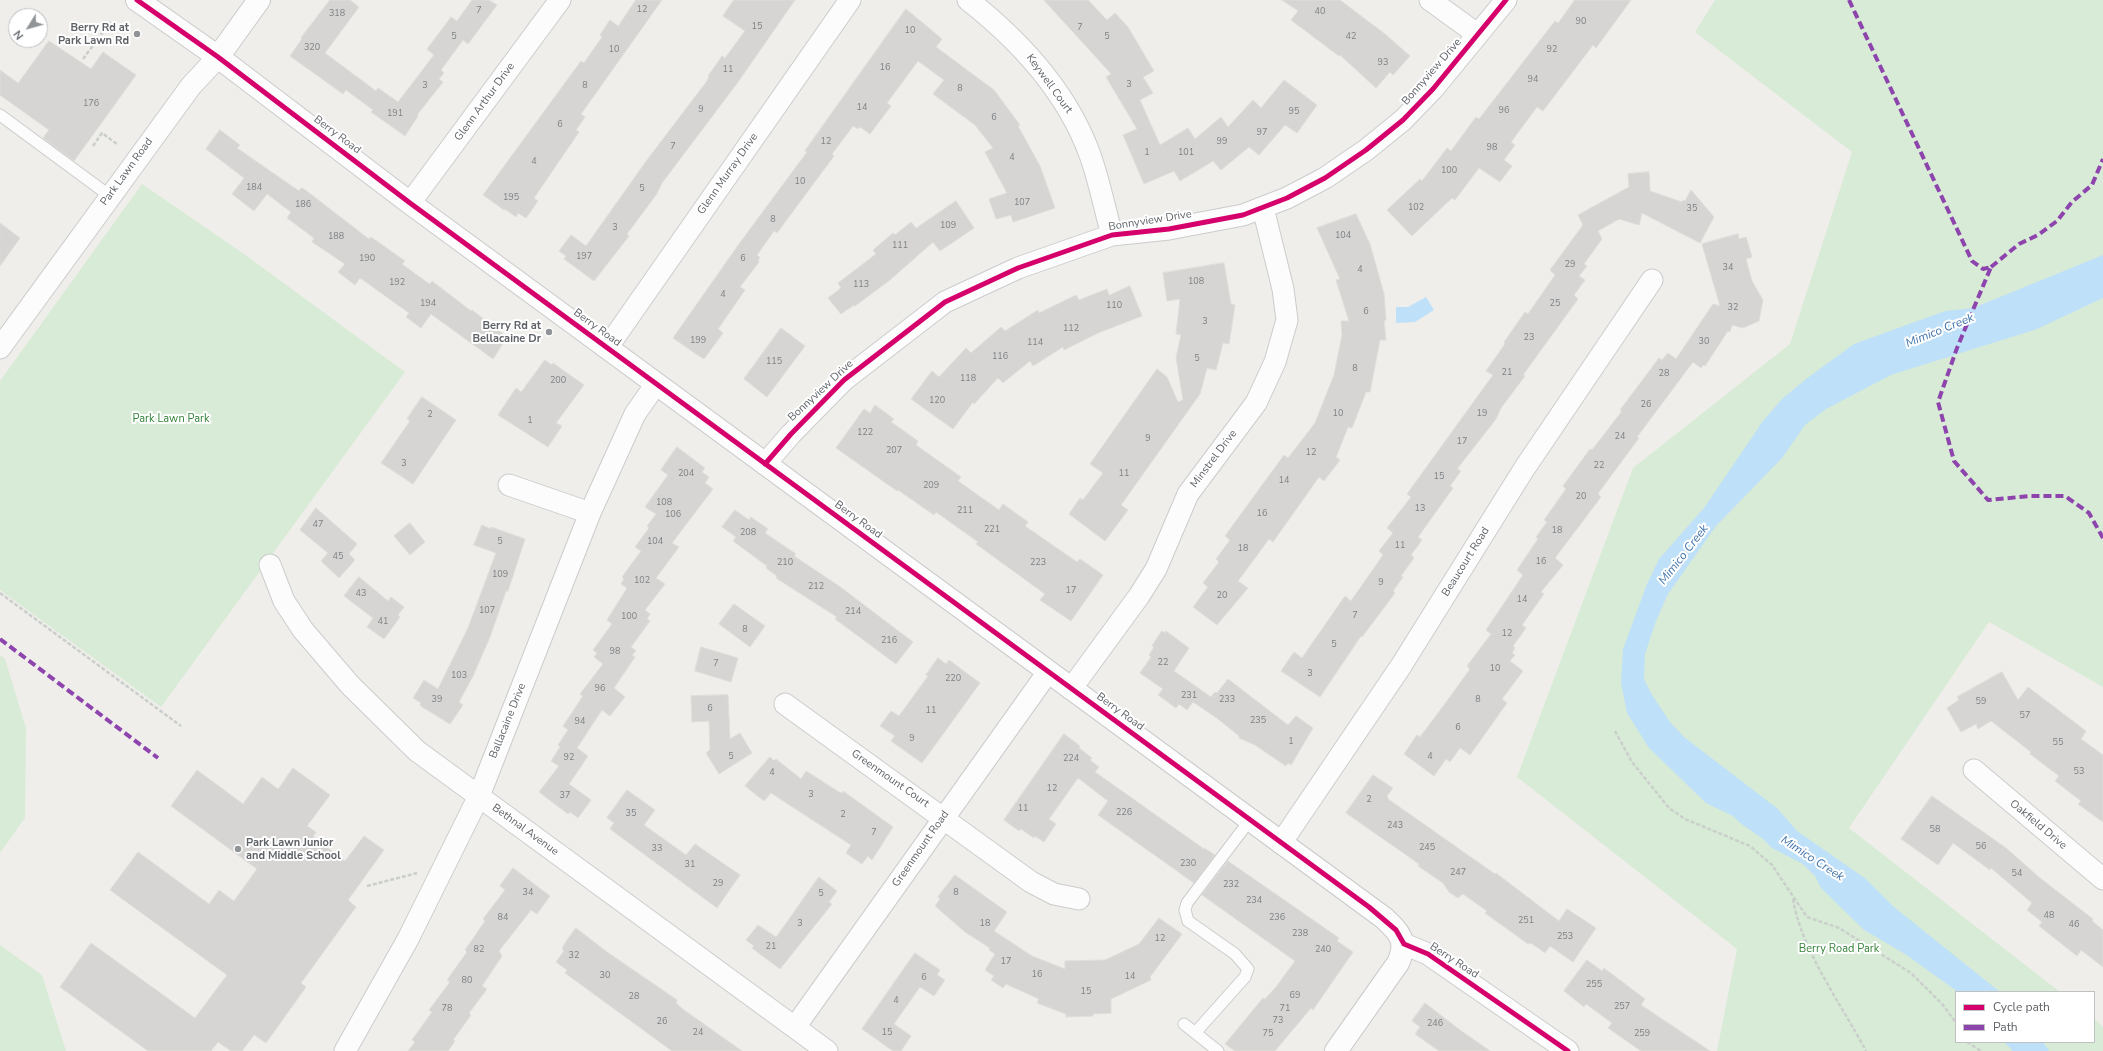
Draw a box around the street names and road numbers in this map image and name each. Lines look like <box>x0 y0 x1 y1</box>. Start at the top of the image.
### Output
street label: Bonnyview Drive <box>1399 36 1465 108</box>
street label: Keywell Court <box>1023 52 1075 116</box>
street label: Glenn Arthur Drive <box>452 60 518 144</box>
street label: Berry Road <box>311 113 363 157</box>
street label: Glenn Murray Drive <box>695 131 761 217</box>
street label: Park Lawn Road <box>98 136 156 208</box>
street label: Bonnyview Drive <box>1107 208 1193 234</box>
street label: Berry Road <box>571 306 623 350</box>
street label: Bonnyview Drive <box>786 358 856 424</box>
street label: Minstrel Drive <box>1188 427 1240 491</box>
street label: Berry Road <box>832 498 884 542</box>
street label: Beaucourt Road <box>1439 525 1493 599</box>
street label: Ballacaine Drive <box>487 681 529 761</box>
street label: Berry Road <box>1094 690 1146 734</box>
street label: Greenmount Court <box>849 747 931 811</box>
street label: Oakfield Drive <box>2007 797 2069 853</box>
street label: Bethnal Avenue <box>489 801 561 859</box>
street label: Greenmount Road <box>890 808 952 890</box>
street label: Berry Road <box>1427 940 1481 982</box>

